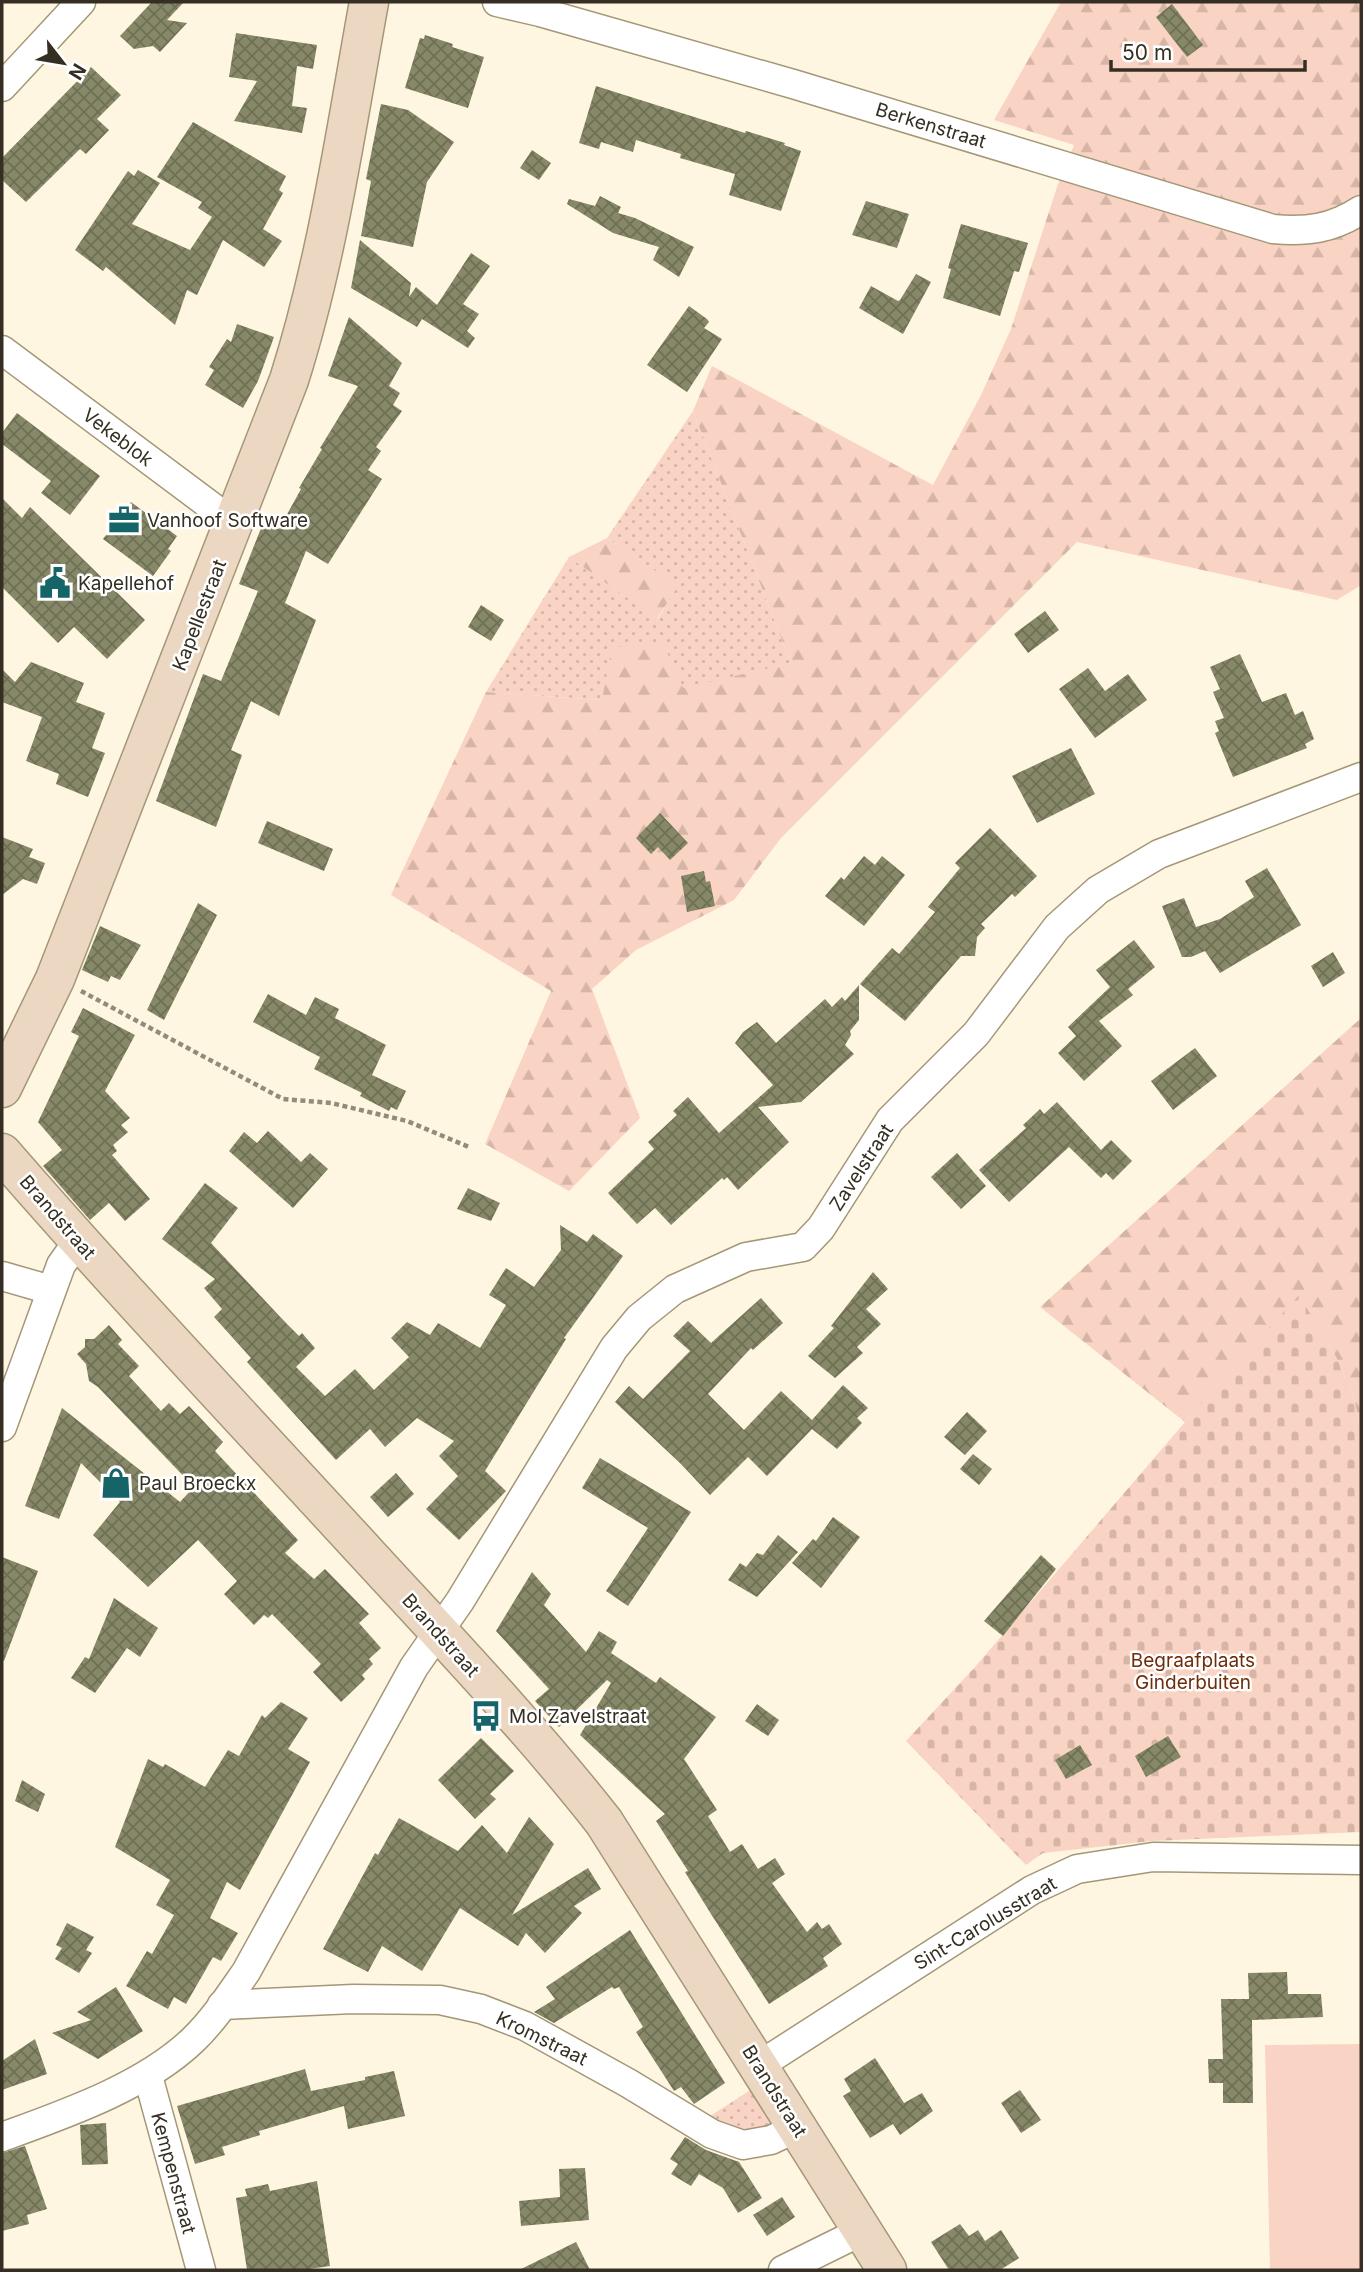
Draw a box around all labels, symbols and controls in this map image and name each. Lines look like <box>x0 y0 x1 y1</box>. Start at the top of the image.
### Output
north arrow <box>28 28 98 98</box>
scale bar <box>1111 28 1305 72</box>
text: 50 m <box>1122 40 1172 65</box>
text: N <box>64 59 91 84</box>
street label: Berkenstraat <box>873 98 989 153</box>
street label: Vekeblok <box>78 403 158 472</box>
office icon: Vanhoof Software <box>107 503 141 537</box>
place label: Vanhoof Software <box>147 509 308 532</box>
street label: Kapellestraat <box>168 556 231 674</box>
public building icon: Kapellehof <box>38 566 72 600</box>
place label: Kapellehof <box>78 572 174 595</box>
street label: Zavelstraat <box>825 1119 898 1215</box>
street label: Brandstraat <box>15 1171 100 1264</box>
shop icon: Paul Broeckx <box>99 1466 133 1500</box>
place label: Paul Broeckx <box>139 1472 256 1495</box>
street label: Brandstraat <box>397 1589 484 1682</box>
park label: Begraafplaats Ginderbuiten <box>1131 1649 1255 1694</box>
bus stop icon: Mol Zavelstraat <box>469 1699 503 1733</box>
place label: Mol Zavelstraat <box>509 1705 647 1728</box>
street label: Sint-Carolusstraat <box>910 1872 1061 1975</box>
street label: Kromstraat <box>492 2007 591 2070</box>
street label: Brandstraat <box>737 2041 812 2141</box>
street label: Kempenstraat <box>146 2110 201 2236</box>

